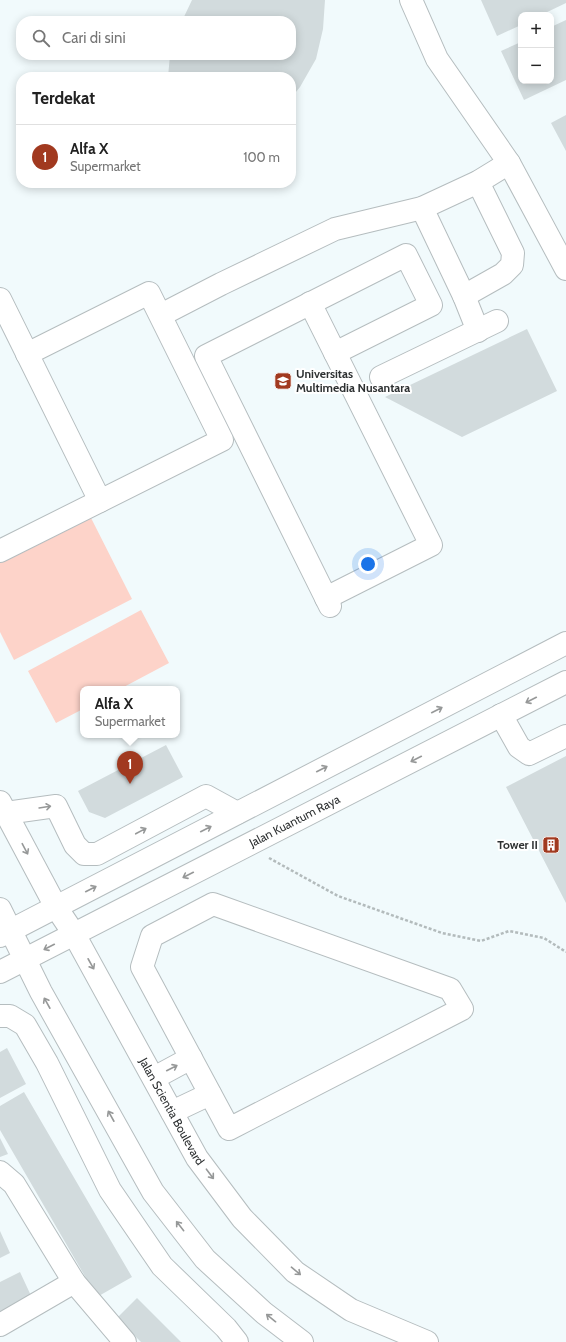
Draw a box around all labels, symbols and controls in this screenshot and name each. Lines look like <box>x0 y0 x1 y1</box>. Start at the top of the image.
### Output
map controls <box>518 12 554 84</box>
button: + <box>518 12 554 48</box>
search box <box>16 16 296 60</box>
icon: search <box>30 27 52 49</box>
text: Cari di sini <box>62 29 126 47</box>
button: − <box>518 48 554 84</box>
text: Terdekat <box>32 88 95 108</box>
text: Alfa X <box>70 140 108 158</box>
text: 1 <box>43 149 47 165</box>
text: 100 m <box>243 149 280 165</box>
text: Supermarket <box>70 158 141 174</box>
place label: Universitas Multimedia Nusantara <box>296 366 410 395</box>
school or university icon: Universitas Multimedia Nusantara <box>273 371 293 391</box>
your location <box>358 554 378 574</box>
popup <box>80 686 180 738</box>
text: Alfa X <box>95 695 133 713</box>
one-way arrow <box>526 696 538 704</box>
one-way arrow <box>431 705 443 713</box>
text: Supermarket <box>95 713 165 729</box>
pin: 1 <box>117 751 143 784</box>
one-way arrow <box>410 756 422 763</box>
one-way arrow <box>315 765 327 772</box>
street label: Jalan Kuantum Raya <box>246 791 342 851</box>
one-way arrow <box>38 803 51 811</box>
one-way arrow <box>200 825 212 832</box>
one-way arrow <box>134 827 146 834</box>
building icon: Tower II <box>541 835 561 855</box>
place label: Tower II <box>497 837 538 852</box>
one-way arrow <box>22 843 29 855</box>
one-way arrow <box>182 872 194 880</box>
one-way arrow <box>84 884 96 892</box>
one-way arrow <box>43 943 55 951</box>
one-way arrow <box>87 958 95 970</box>
one-way arrow <box>43 997 50 1009</box>
street label: Jalan Scientia Boulevard <box>136 1054 208 1168</box>
one-way arrow <box>166 1064 178 1071</box>
one-way arrow <box>106 1110 114 1122</box>
one-way arrow <box>205 1169 214 1180</box>
one-way arrow <box>175 1221 184 1232</box>
one-way arrow <box>290 1267 301 1276</box>
one-way arrow <box>265 1314 276 1323</box>

